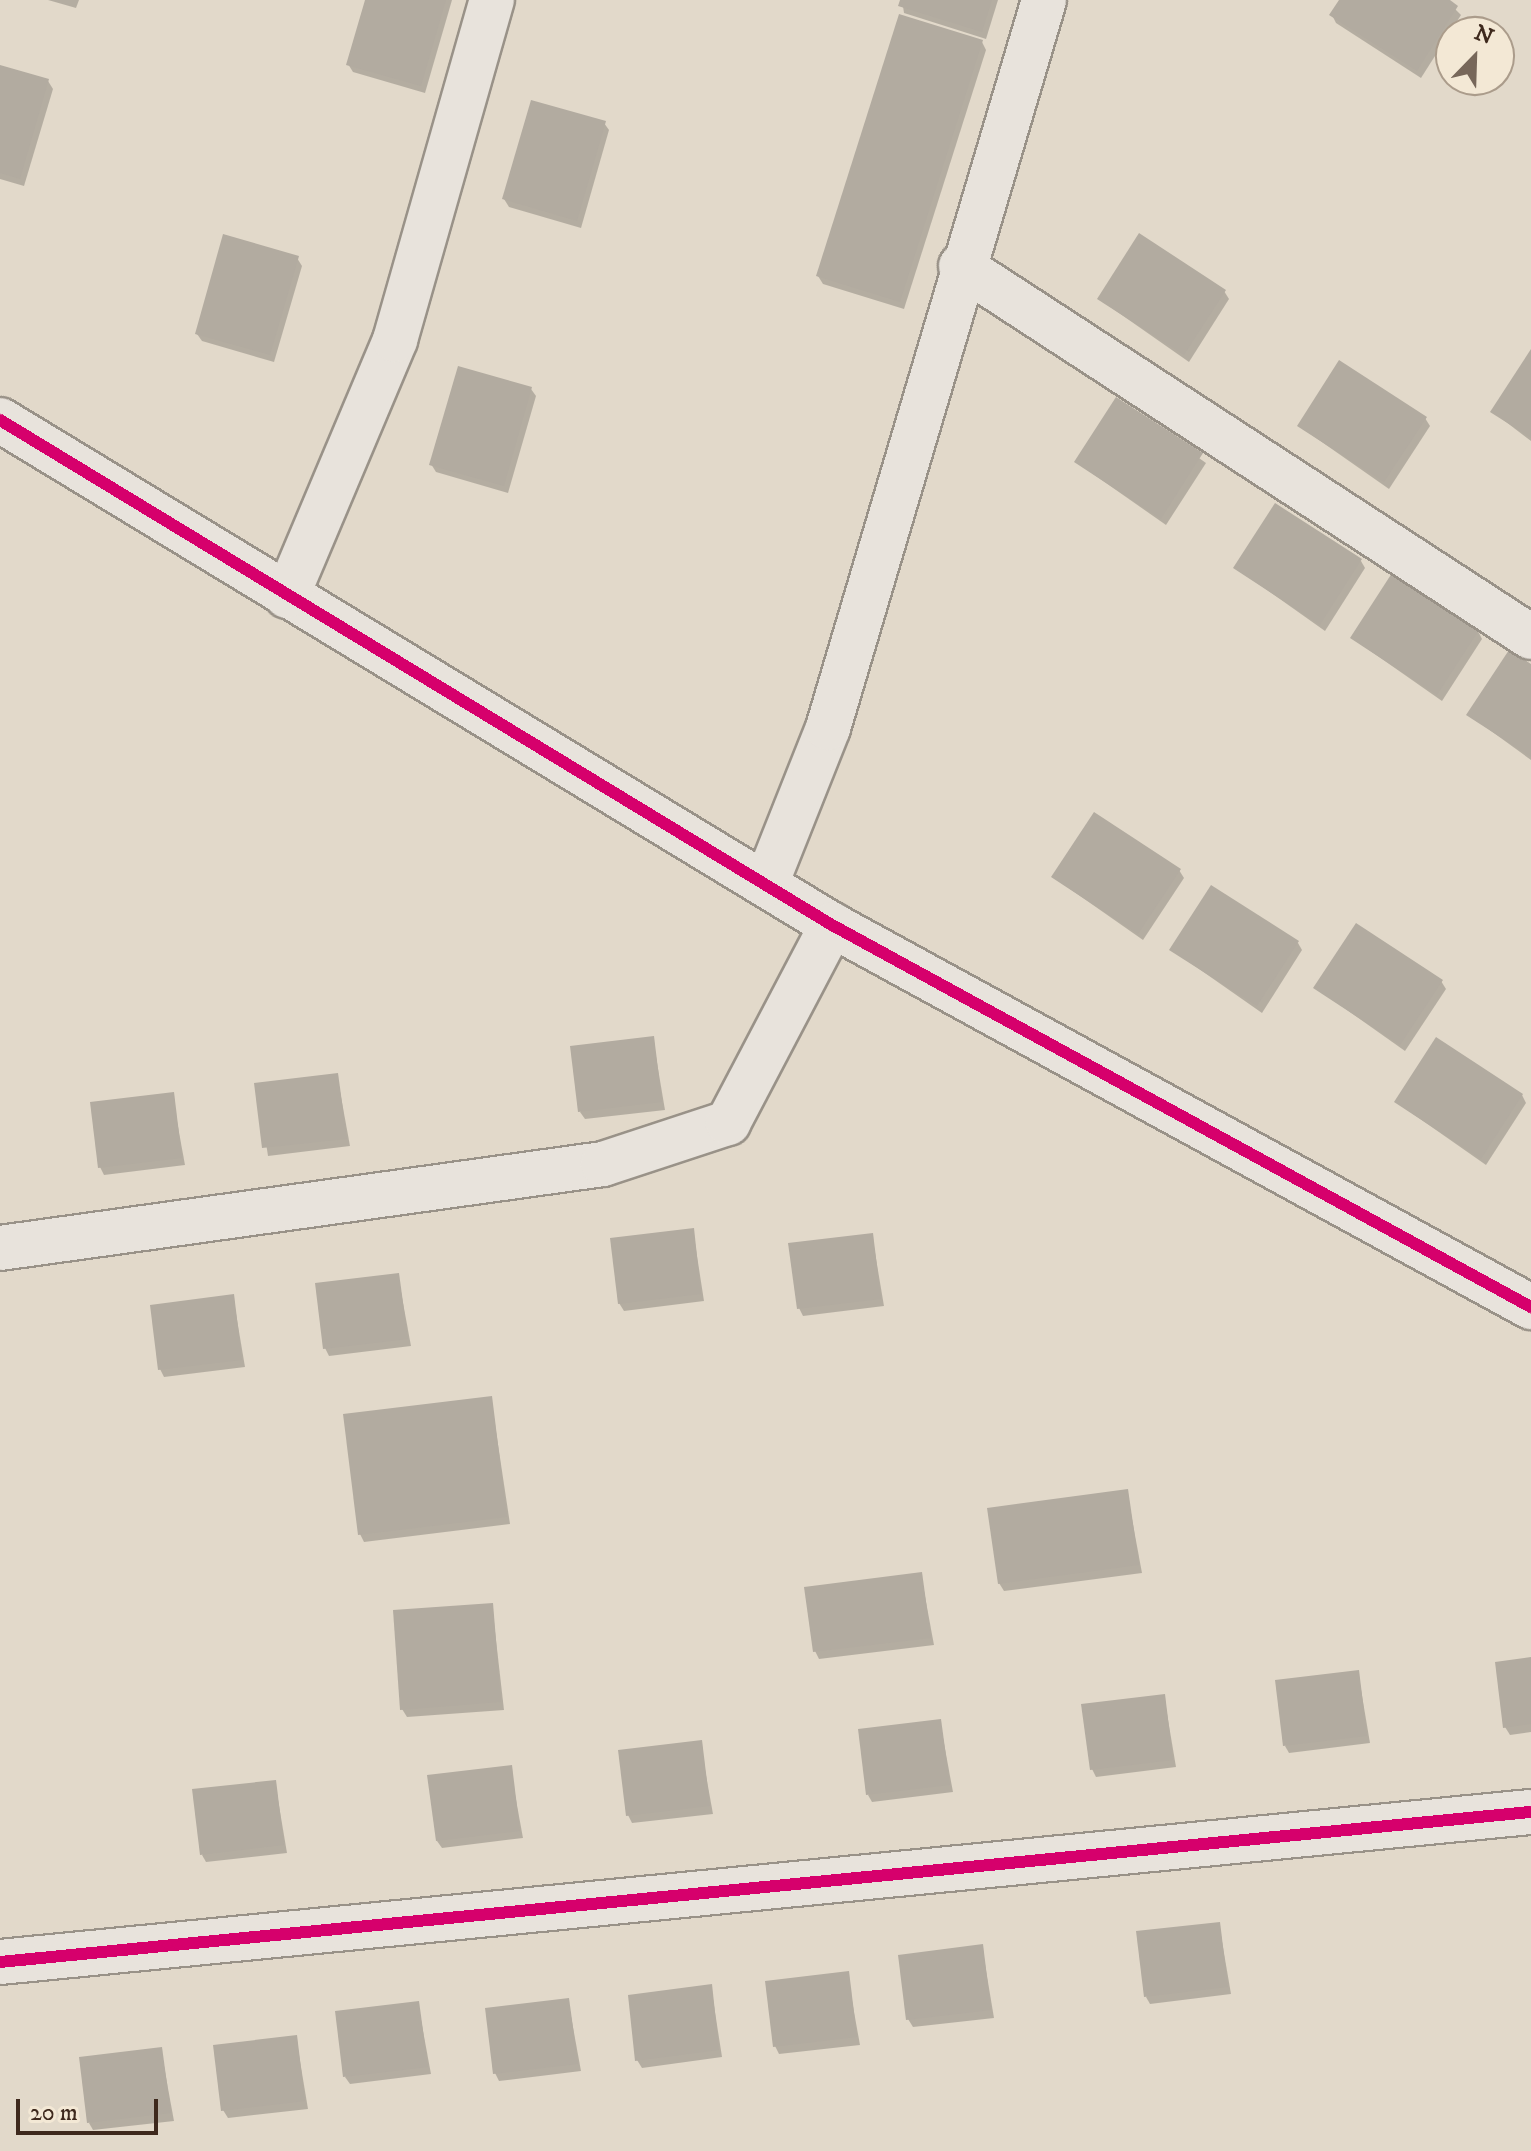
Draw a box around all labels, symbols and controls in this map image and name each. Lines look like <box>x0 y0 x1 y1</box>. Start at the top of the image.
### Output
north arrow <box>1435 16 1515 96</box>
text: N <box>1470 19 1497 51</box>
scale bar <box>20 2083 162 2133</box>
text: 20 m <box>30 2098 78 2128</box>

